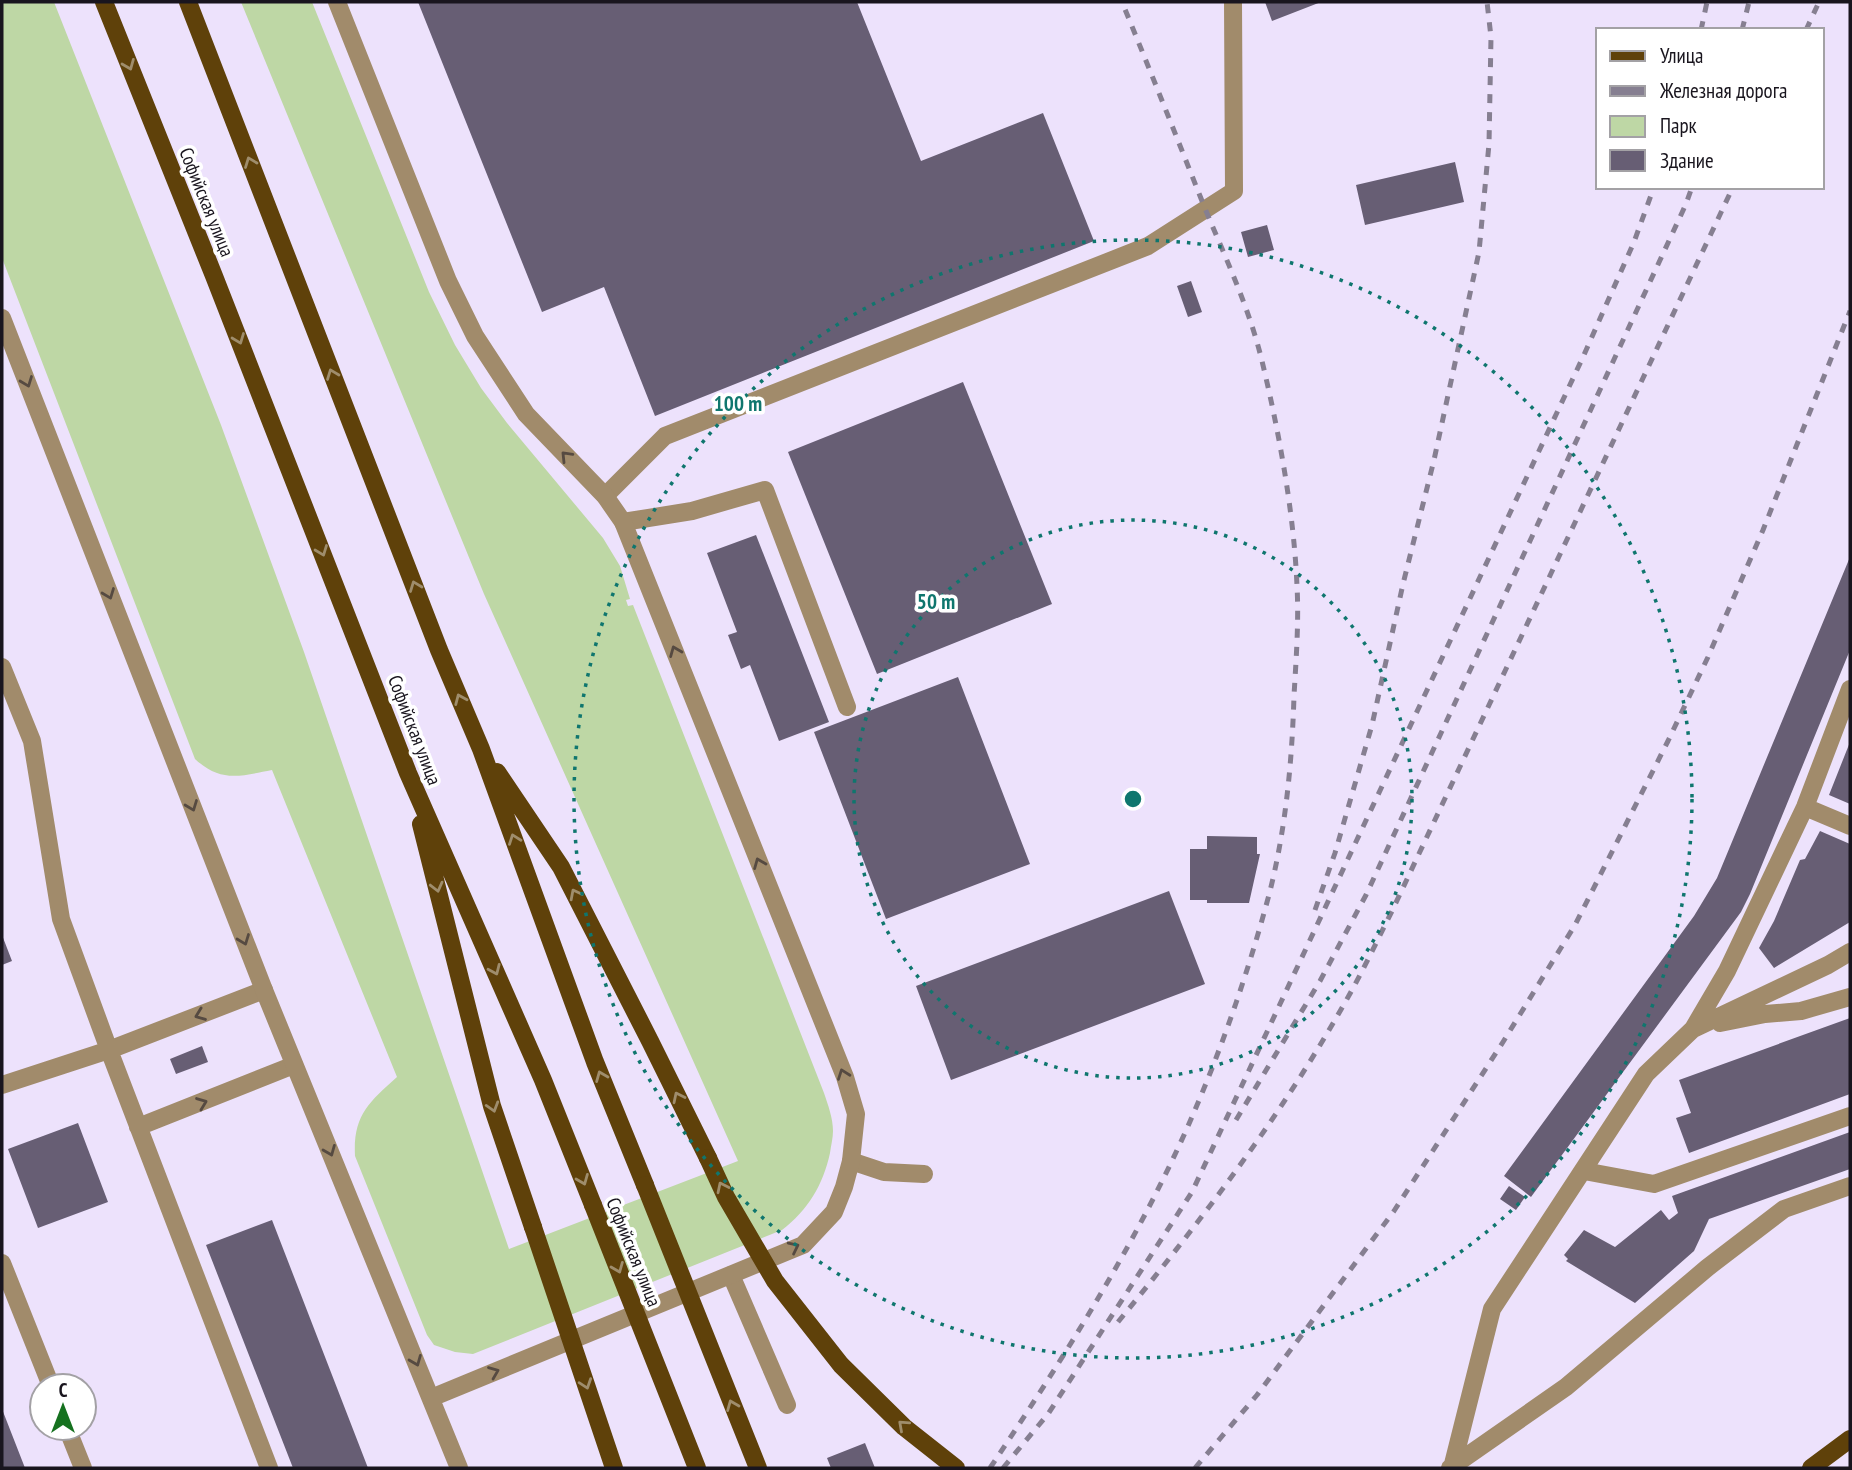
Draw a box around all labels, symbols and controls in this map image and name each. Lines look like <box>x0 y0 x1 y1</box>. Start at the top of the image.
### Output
legend <box>1596 28 1824 189</box>
text: Улица <box>1660 42 1703 69</box>
one-way arrow <box>121 58 135 70</box>
text: Железная дорога <box>1659 77 1787 104</box>
text: Парк <box>1660 112 1697 139</box>
street label: Софийская улица <box>174 144 240 260</box>
text: Здание <box>1660 147 1714 174</box>
one-way arrow <box>244 156 258 169</box>
one-way arrow <box>230 333 244 345</box>
one-way arrow <box>327 369 341 381</box>
one-way arrow <box>18 375 32 387</box>
text: 100 m <box>714 390 762 417</box>
one-way arrow <box>561 451 574 464</box>
one-way arrow <box>314 544 328 556</box>
one-way arrow <box>409 581 423 593</box>
one-way arrow <box>101 587 115 599</box>
text: 50 m <box>917 588 955 615</box>
one-way arrow <box>669 646 683 658</box>
street label: Софийская улица <box>383 672 447 788</box>
one-way arrow <box>455 694 469 706</box>
centre of rings <box>1121 787 1145 811</box>
one-way arrow <box>183 799 197 811</box>
one-way arrow <box>509 834 523 846</box>
one-way arrow <box>754 857 768 869</box>
one-way arrow <box>429 880 443 892</box>
one-way arrow <box>569 889 583 901</box>
one-way arrow <box>236 933 250 945</box>
one-way arrow <box>486 963 500 975</box>
one-way arrow <box>195 1007 207 1021</box>
one-way arrow <box>837 1069 851 1081</box>
one-way arrow <box>595 1071 609 1083</box>
one-way arrow <box>672 1092 686 1104</box>
one-way arrow <box>195 1097 207 1111</box>
one-way arrow <box>484 1101 499 1113</box>
one-way arrow <box>321 1144 335 1156</box>
one-way arrow <box>574 1173 588 1185</box>
one-way arrow <box>716 1182 730 1194</box>
street label: Софийская улица <box>601 1194 667 1310</box>
one-way arrow <box>787 1242 800 1256</box>
one-way arrow <box>609 1262 623 1274</box>
one-way arrow <box>407 1354 421 1366</box>
one-way arrow <box>487 1367 499 1381</box>
north arrow <box>28 1372 98 1442</box>
text: С <box>59 1378 68 1402</box>
one-way arrow <box>577 1378 592 1390</box>
one-way arrow <box>727 1399 741 1411</box>
one-way arrow <box>898 1421 911 1433</box>

